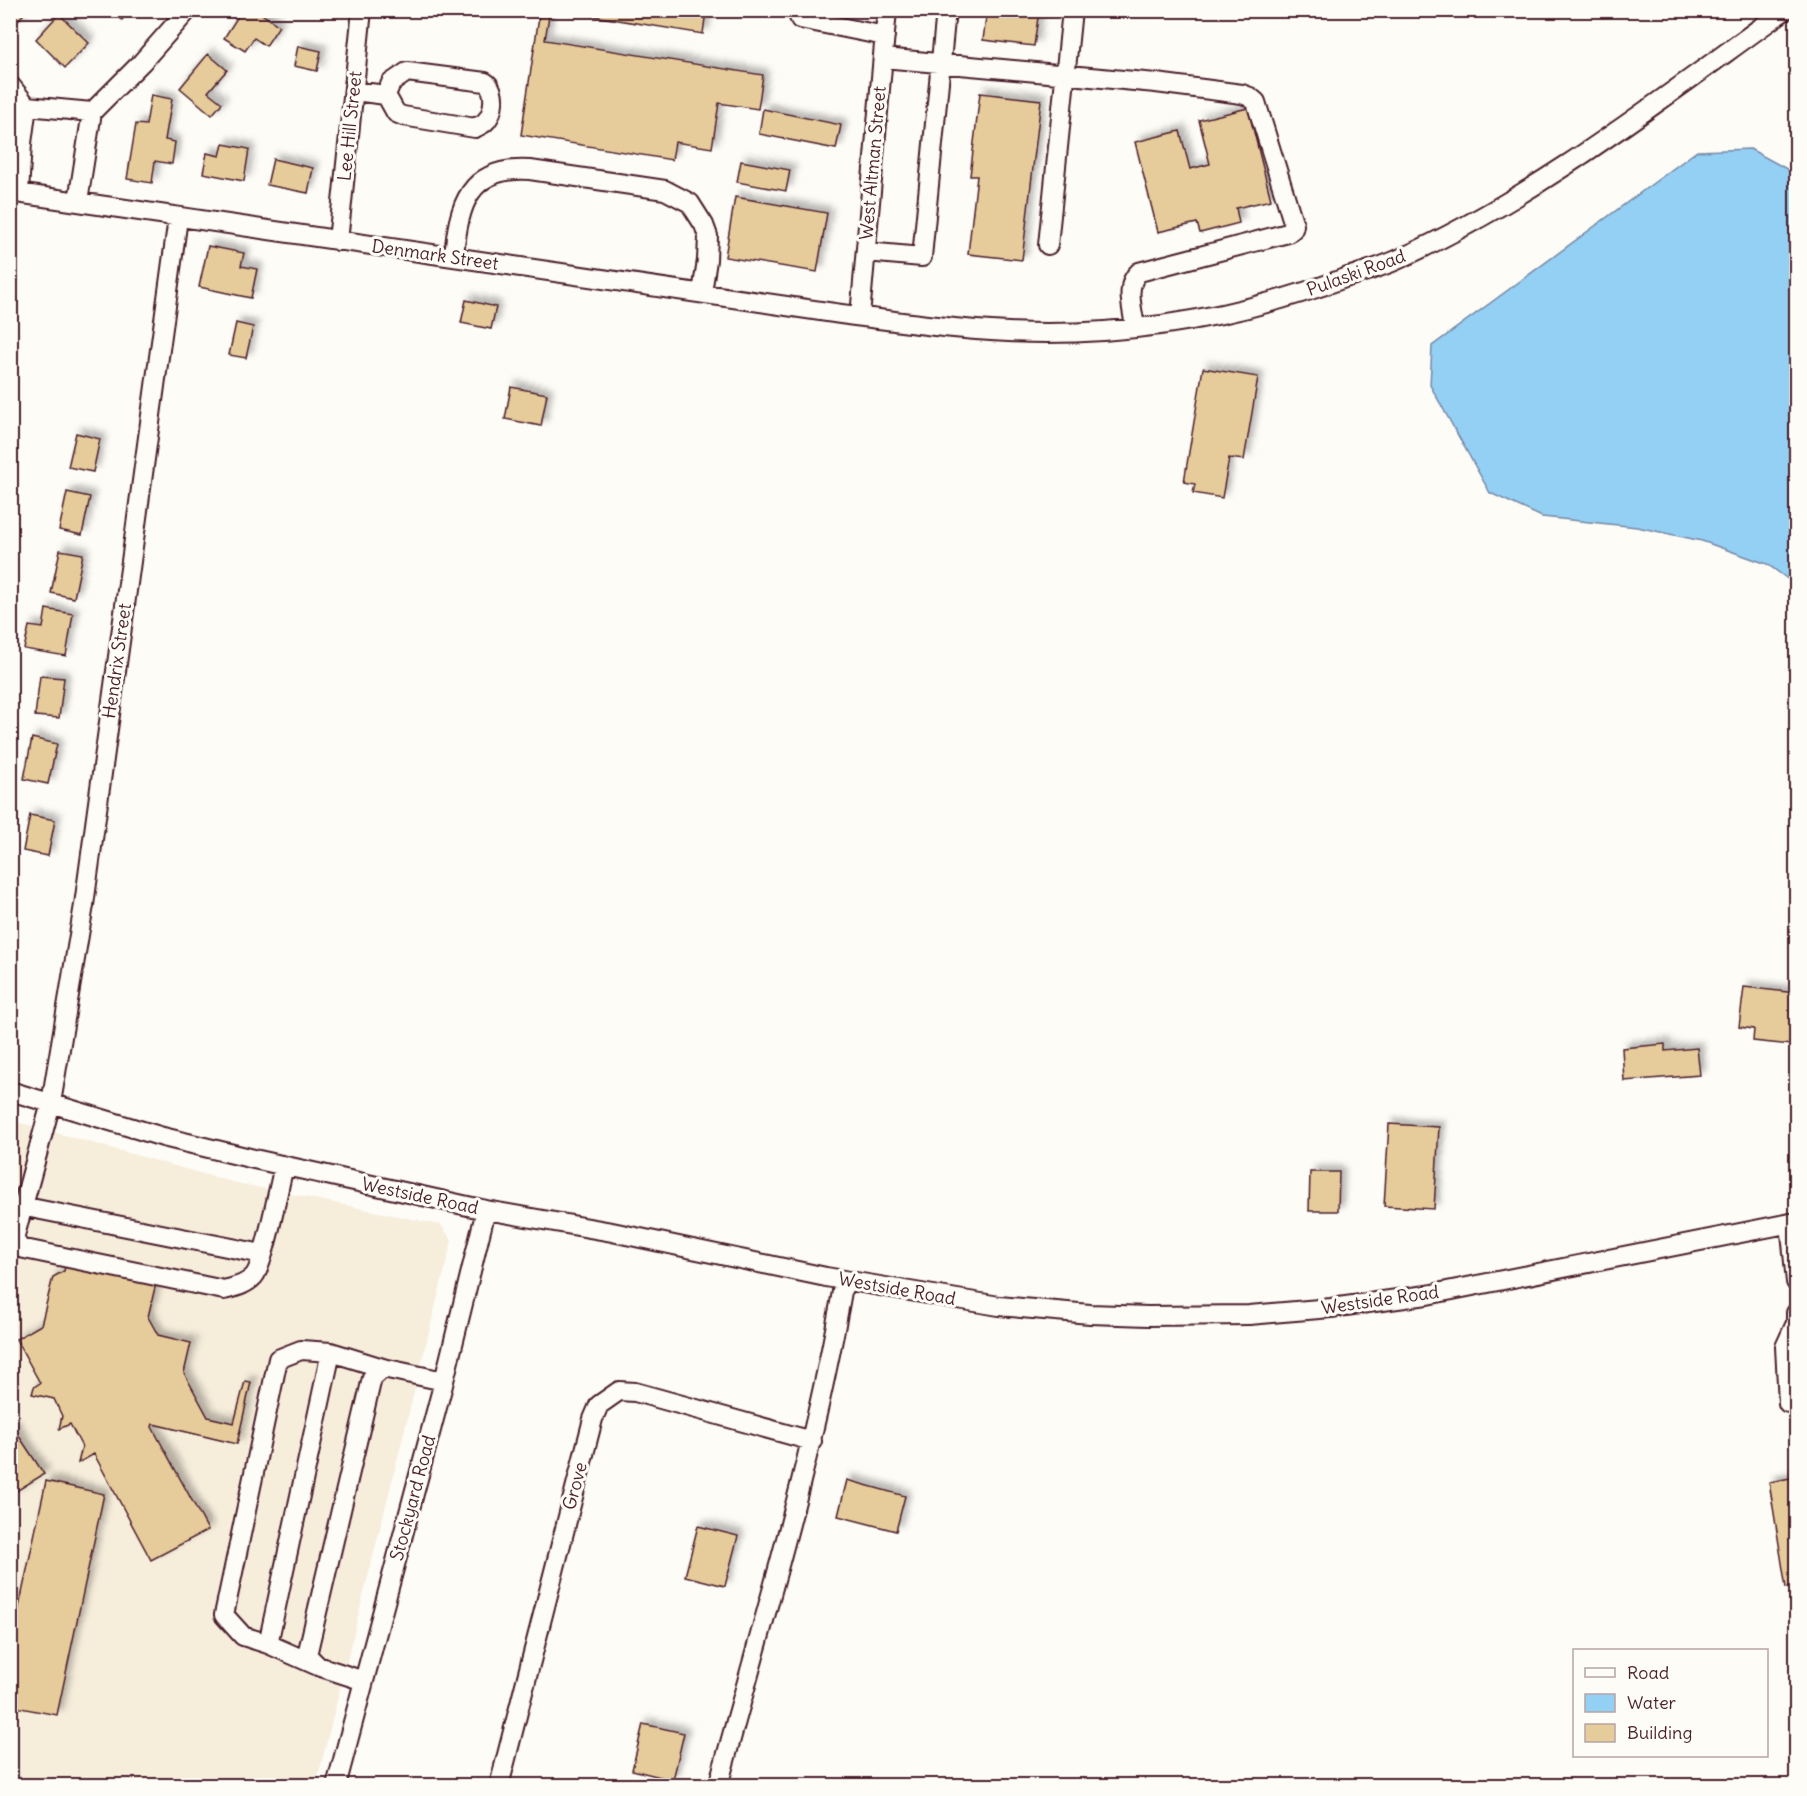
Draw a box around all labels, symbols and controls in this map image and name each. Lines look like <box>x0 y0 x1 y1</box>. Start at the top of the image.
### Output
street label: Lee Hill Street <box>332 70 367 182</box>
street label: West Altman Street <box>854 85 891 241</box>
street label: Denmark Street <box>370 234 500 275</box>
street label: Pulaski Road <box>1303 244 1409 301</box>
street label: Hendrix Street <box>97 602 136 720</box>
street label: Westside Road <box>360 1172 481 1219</box>
street label: Westside Road <box>837 1267 958 1310</box>
street label: Westside Road <box>1320 1280 1441 1319</box>
street label: Stockyard Road <box>385 1432 440 1563</box>
street label: Grove <box>557 1459 592 1512</box>
legend <box>1573 1649 1768 1757</box>
text: Road <box>1627 1661 1670 1684</box>
text: Water <box>1627 1691 1677 1714</box>
text: Building <box>1627 1721 1692 1744</box>

